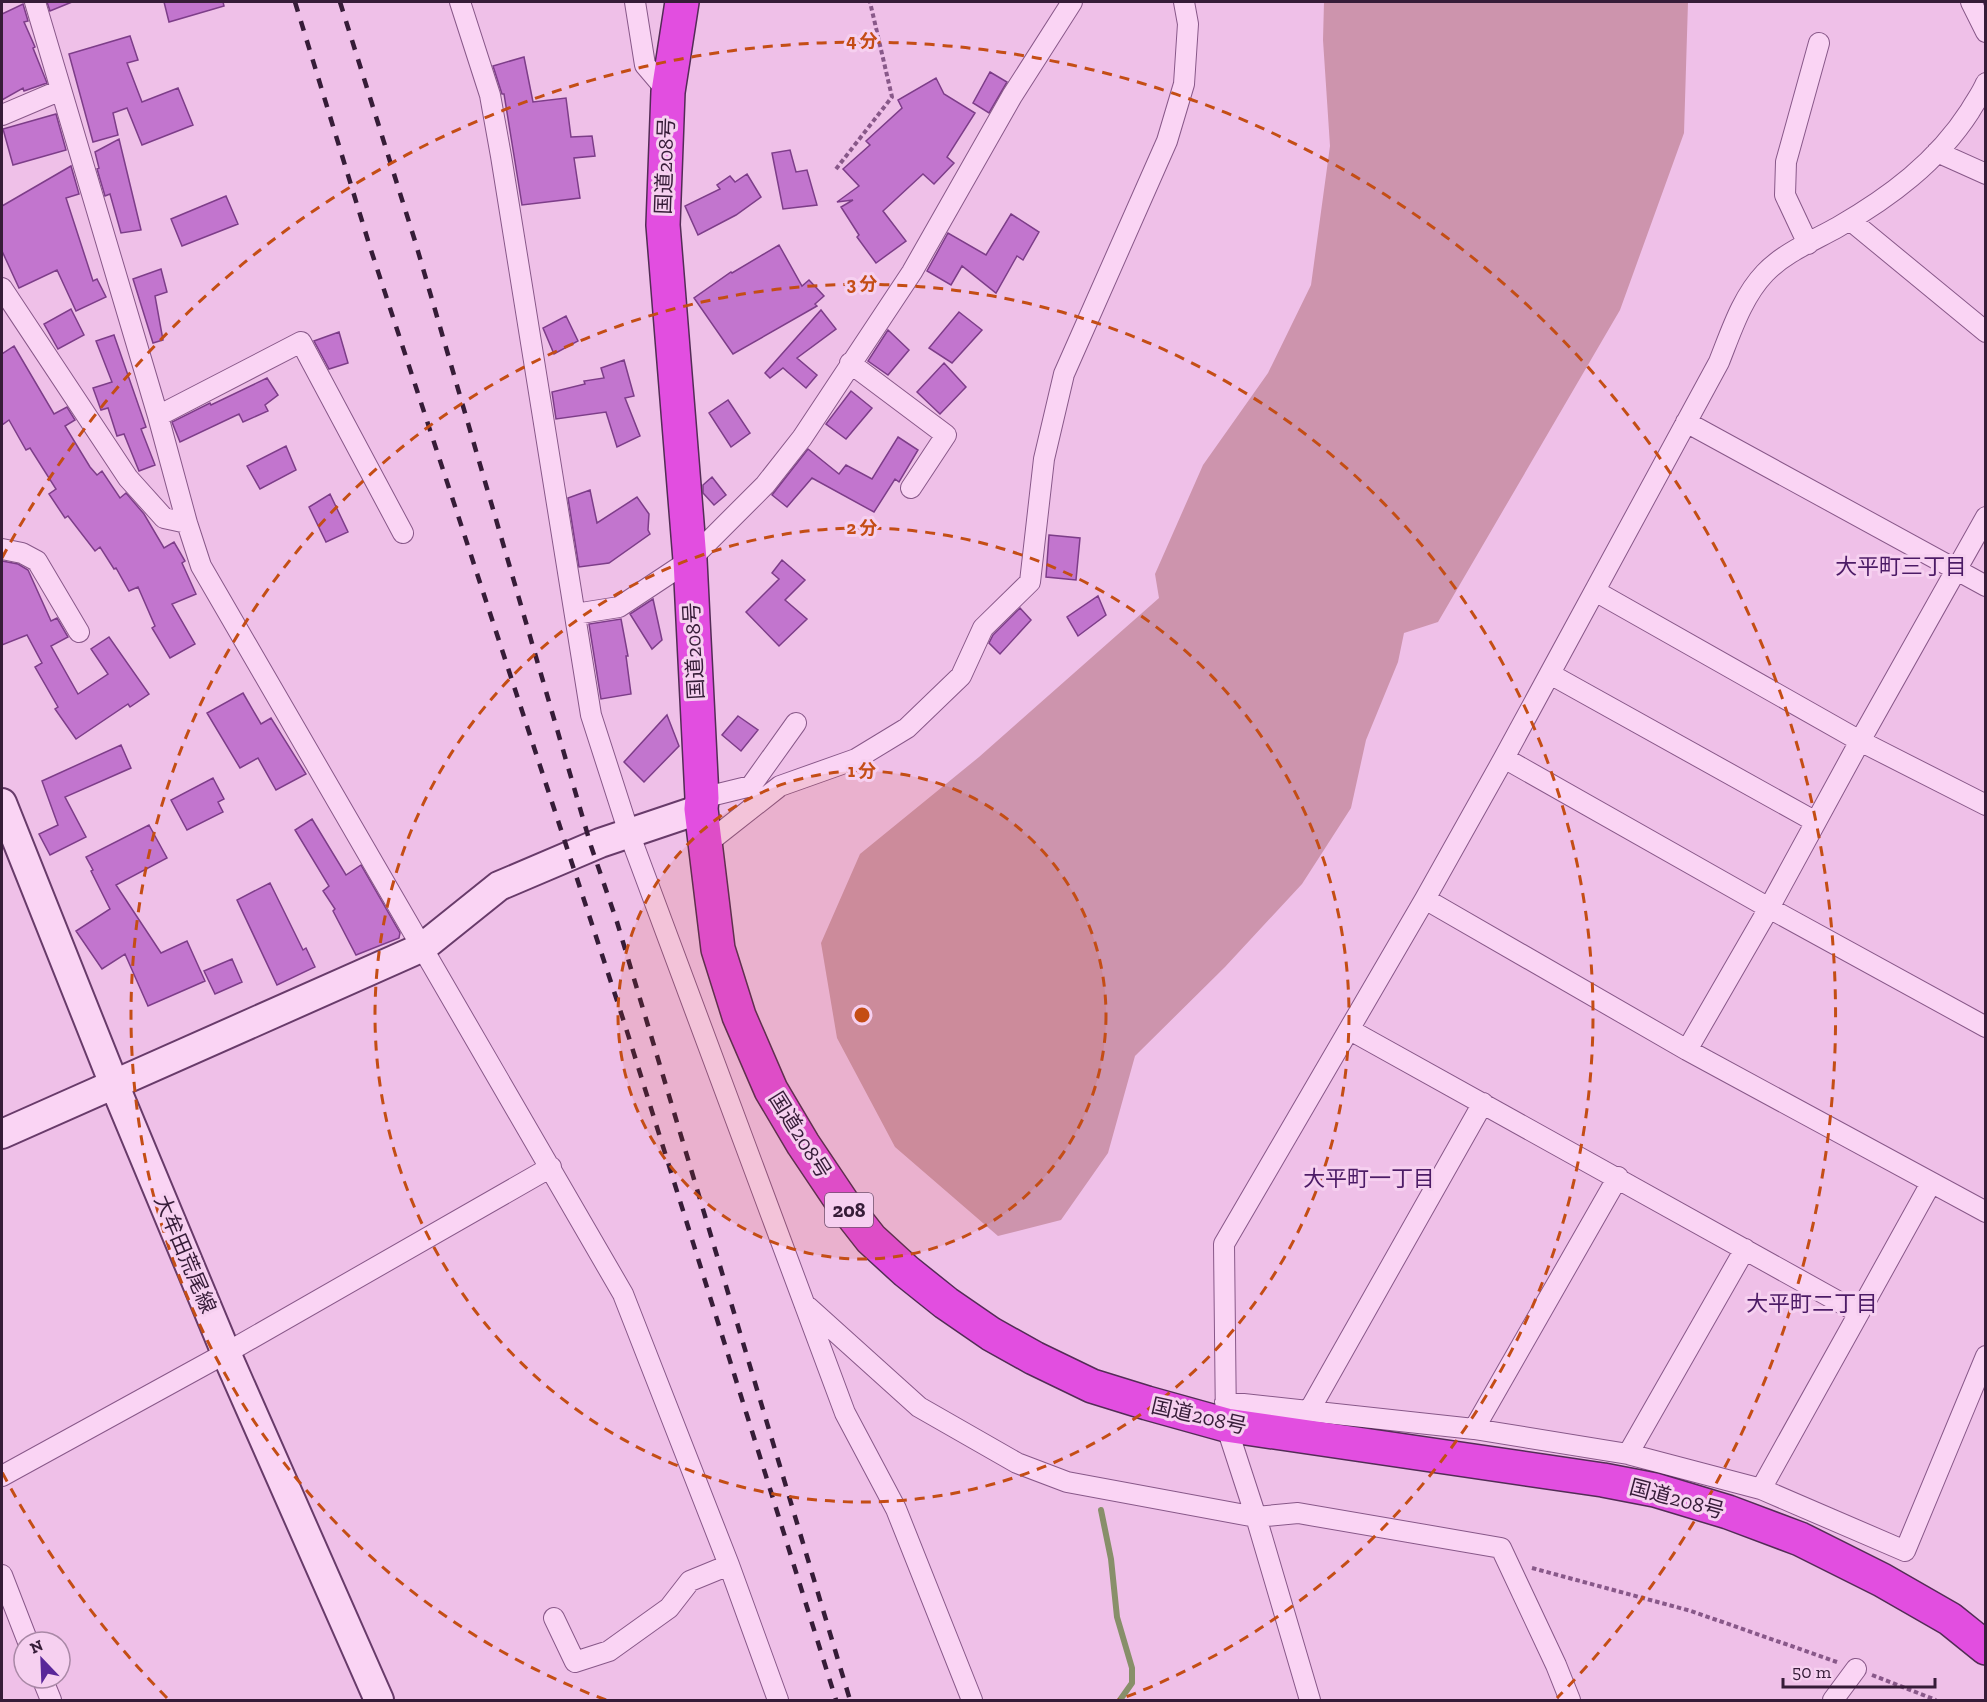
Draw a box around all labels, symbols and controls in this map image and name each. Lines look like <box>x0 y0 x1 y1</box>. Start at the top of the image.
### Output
text: 4 分 <box>846 30 878 52</box>
street label: 国道208号 <box>650 117 679 215</box>
text: 3 分 <box>847 273 877 295</box>
text: 2 分 <box>846 517 878 539</box>
district label: 大平町三丁目 <box>1835 553 1967 580</box>
street label: 国道208号 <box>678 602 709 700</box>
text: 1 分 <box>848 760 876 782</box>
centre of rings <box>852 1005 872 1025</box>
street label: 国道208号 <box>764 1087 837 1183</box>
district label: 大平町一丁目 <box>1303 1165 1435 1192</box>
street label: 大牟田荒尾線 <box>149 1191 222 1317</box>
road number: 208 <box>825 1193 873 1227</box>
district label: 大平町二丁目 <box>1746 1290 1878 1317</box>
street label: 国道208号 <box>1149 1392 1249 1439</box>
street label: 国道208号 <box>1627 1474 1727 1523</box>
north arrow <box>12 1630 72 1690</box>
text: N <box>27 1636 46 1658</box>
scale bar <box>1783 1651 1934 1689</box>
text: 50 m <box>1792 1661 1832 1683</box>

